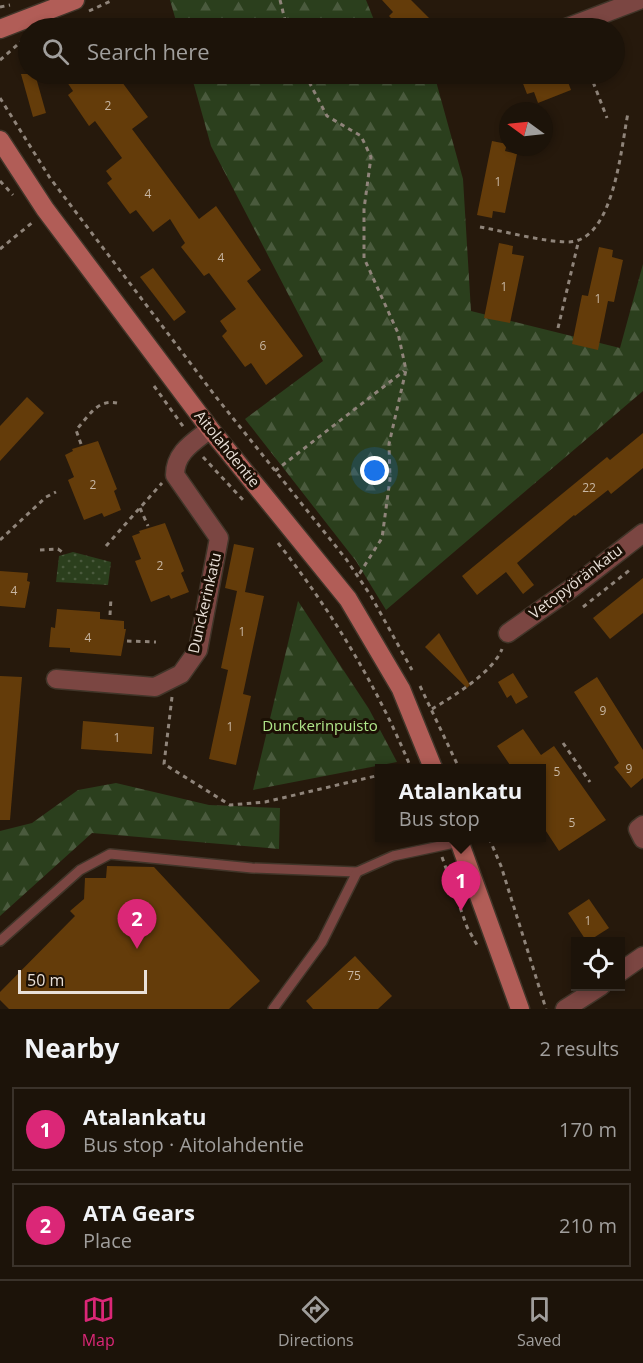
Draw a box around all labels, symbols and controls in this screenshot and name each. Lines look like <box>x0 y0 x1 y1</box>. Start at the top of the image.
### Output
search box <box>18 18 625 84</box>
icon: search <box>39 35 72 68</box>
text: Search here <box>87 36 210 66</box>
house number: 2 <box>105 97 112 114</box>
north arrow <box>499 102 553 156</box>
house number: 1 <box>495 173 501 190</box>
house number: 4 <box>145 185 152 202</box>
house number: 4 <box>218 249 225 266</box>
house number: 1 <box>501 278 507 295</box>
house number: 1 <box>595 290 601 307</box>
house number: 6 <box>260 337 267 354</box>
street label: Aitolahdentie <box>191 406 265 491</box>
your location <box>360 456 389 485</box>
house number: 2 <box>90 476 97 493</box>
house number: 22 <box>582 479 596 496</box>
street label: Vetopyöränkatu <box>525 540 626 623</box>
street label: Dunckerinkatu <box>183 551 225 655</box>
house number: 2 <box>157 557 164 574</box>
house number: 4 <box>11 582 18 599</box>
house number: 1 <box>239 623 245 640</box>
house number: 4 <box>85 629 92 646</box>
house number: 9 <box>600 702 607 719</box>
park label: Dunckerinpuisto <box>262 715 378 735</box>
house number: 1 <box>227 718 233 735</box>
house number: 1 <box>114 729 120 746</box>
house number: 9 <box>626 760 633 777</box>
house number: 5 <box>554 763 561 780</box>
popup <box>375 764 546 842</box>
text: Atalankatu <box>399 775 522 805</box>
text: Bus stop <box>399 805 480 832</box>
house number: 5 <box>569 814 576 831</box>
pin: 1 <box>442 862 480 911</box>
pin: 2 <box>118 900 156 949</box>
house number: 1 <box>585 912 591 929</box>
map controls <box>571 937 625 991</box>
button: locate <box>571 937 625 991</box>
scale bar <box>18 967 147 994</box>
house number: 75 <box>347 967 361 984</box>
text: 50 m <box>27 969 64 991</box>
text: Nearby <box>24 1030 119 1066</box>
text: 2 results <box>539 1035 619 1062</box>
text: Atalankatu <box>83 1101 206 1131</box>
text: 1 <box>40 1116 51 1143</box>
text: 170 m <box>559 1116 617 1143</box>
text: Bus stop · Aitolahdentie <box>83 1131 304 1158</box>
text: ATA Gears <box>83 1197 195 1227</box>
text: 2 <box>40 1212 51 1239</box>
text: 210 m <box>559 1212 617 1239</box>
text: Place <box>83 1227 132 1254</box>
tab: Map <box>82 1293 115 1351</box>
tab: Directions <box>278 1293 354 1351</box>
tab: Saved <box>517 1293 561 1351</box>

